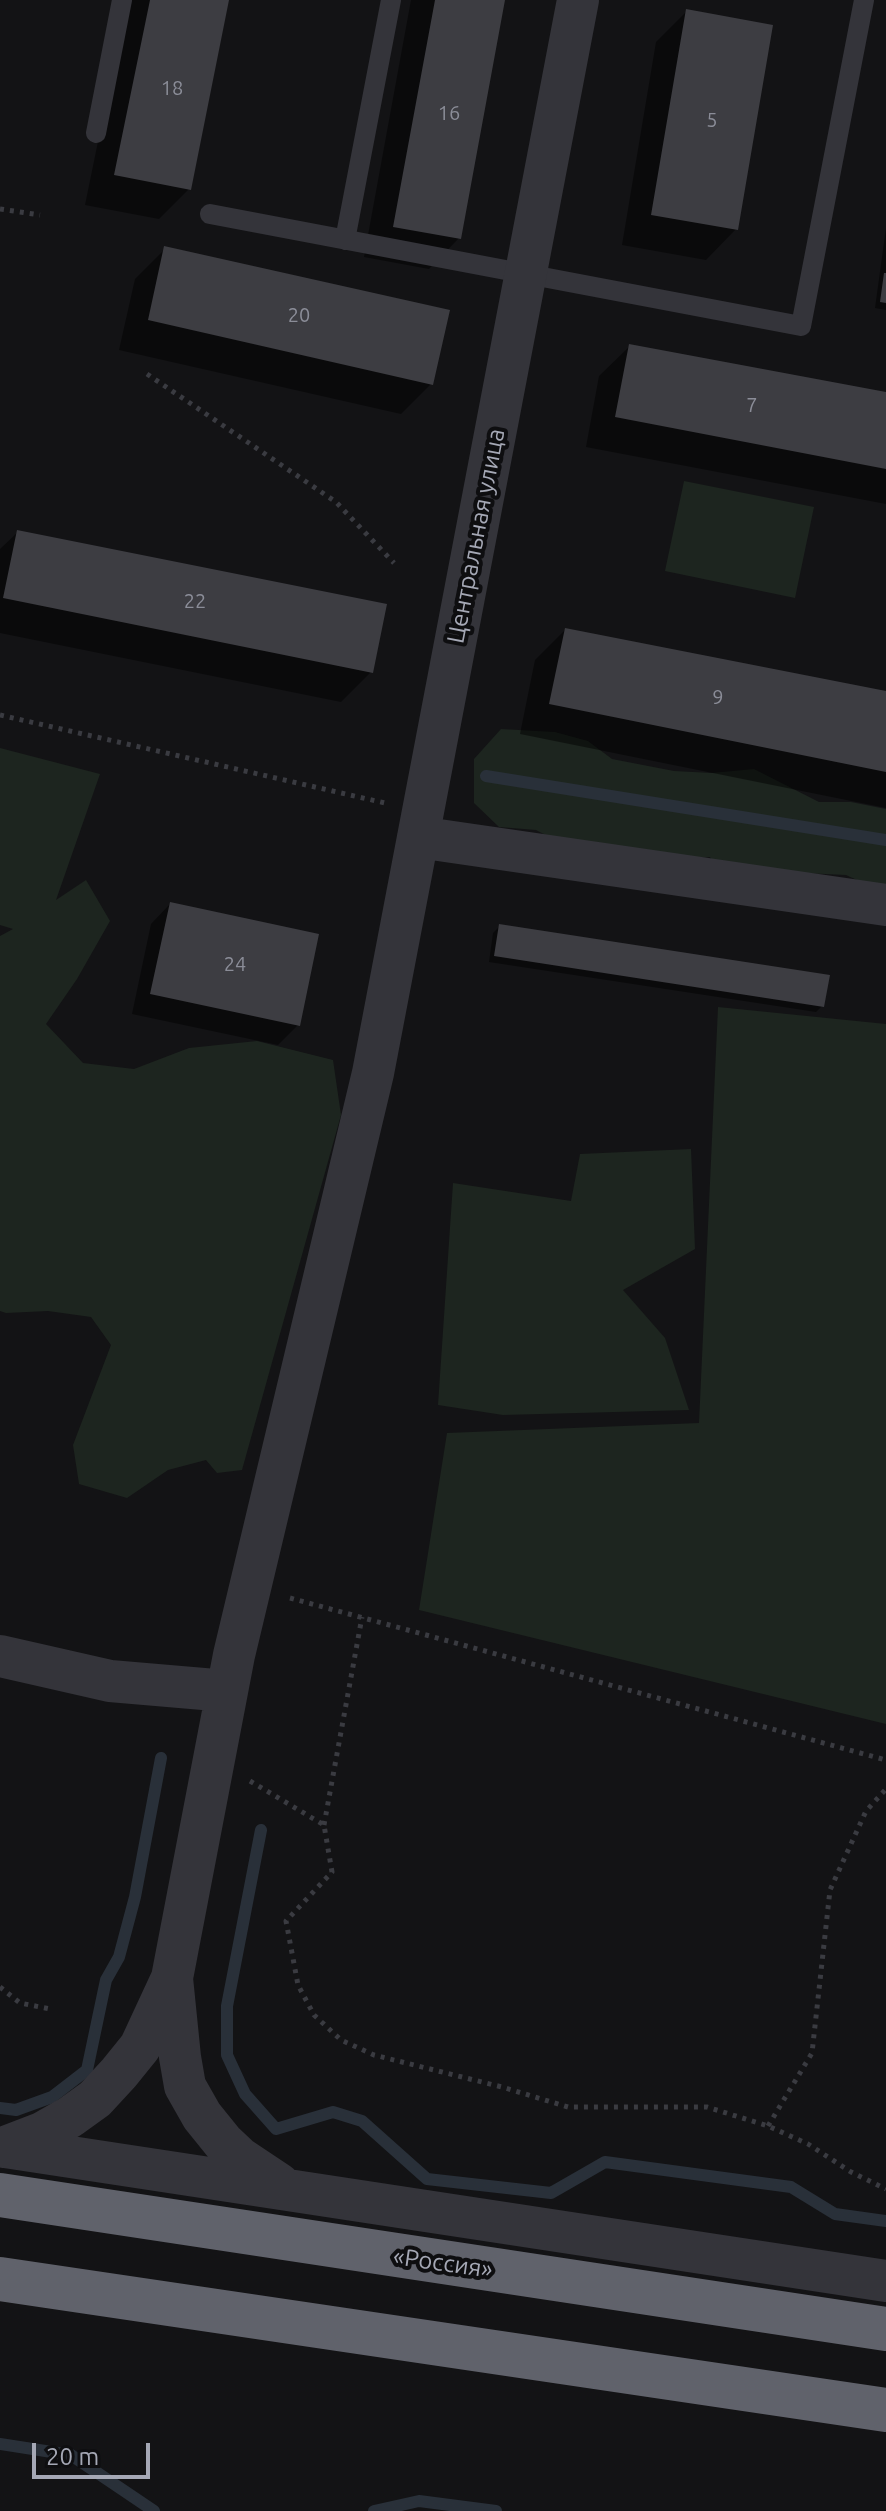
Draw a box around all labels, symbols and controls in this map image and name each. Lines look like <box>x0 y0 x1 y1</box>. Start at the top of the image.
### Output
house number: 18 <box>161 76 183 100</box>
house number: 16 <box>438 101 460 125</box>
house number: 5 <box>706 108 718 132</box>
house number: 20 <box>288 303 310 327</box>
house number: 7 <box>746 393 758 417</box>
street label: Центральная улица <box>441 426 511 646</box>
house number: 22 <box>184 589 206 613</box>
house number: 9 <box>712 685 724 709</box>
house number: 24 <box>224 952 246 976</box>
street label: «Россия» <box>391 2242 495 2284</box>
scale bar <box>36 2427 154 2477</box>
text: 20 m <box>46 2443 99 2470</box>

